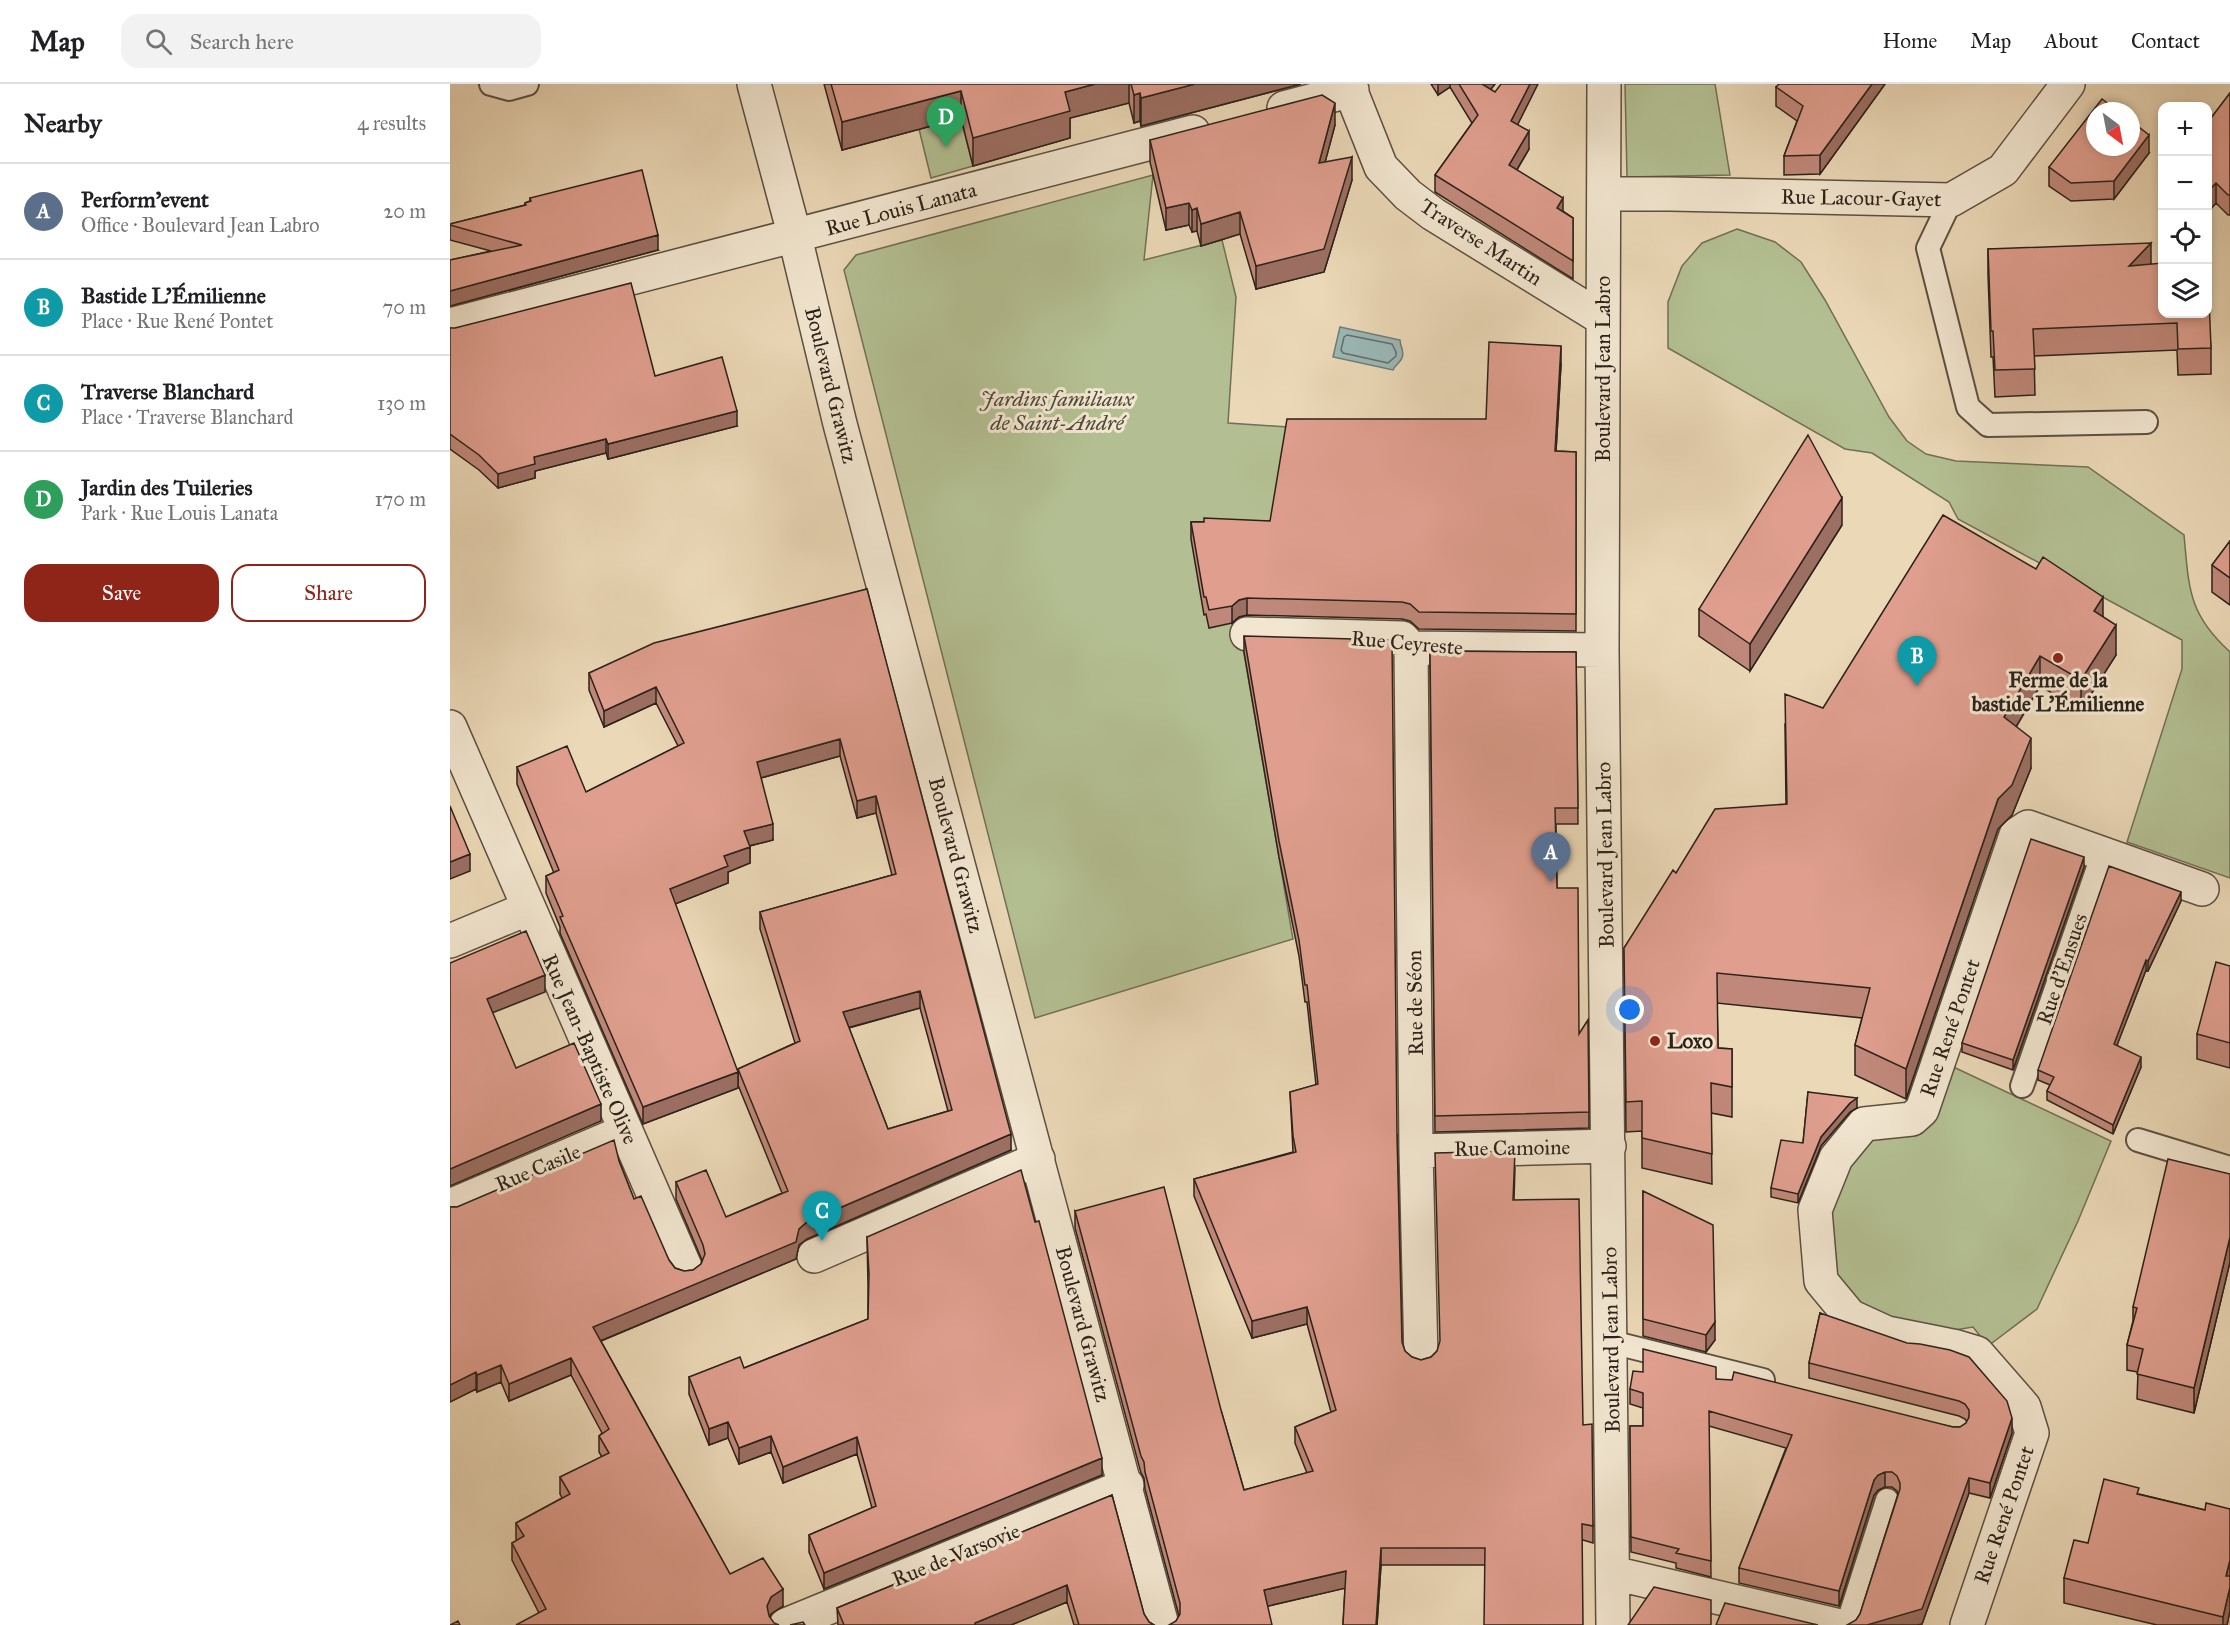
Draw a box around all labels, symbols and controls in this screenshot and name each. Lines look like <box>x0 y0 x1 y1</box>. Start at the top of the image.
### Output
search box <box>121 14 541 68</box>
text: Map <box>30 24 85 59</box>
icon: search <box>142 25 175 58</box>
text: Search here <box>190 28 294 55</box>
text: Home <box>1882 28 1937 54</box>
text: Map <box>1970 28 2011 54</box>
text: About <box>2044 28 2098 54</box>
text: Contact <box>2131 28 2200 54</box>
pin: D <box>926 98 966 147</box>
north arrow <box>2086 102 2140 156</box>
map controls <box>2158 102 2212 318</box>
button: + <box>2158 102 2212 156</box>
text: Nearby <box>24 107 102 139</box>
text: 4 results <box>357 111 426 135</box>
button: − <box>2158 156 2212 210</box>
street label: Rue Louis Lanata <box>823 176 980 242</box>
street label: Rue Lacour-Gayet <box>1781 184 1942 212</box>
text: Perform'event <box>81 186 209 213</box>
street label: Traverse Martin <box>1415 193 1547 291</box>
text: A <box>37 199 50 223</box>
text: 20 m <box>383 199 426 223</box>
button: locate <box>2158 210 2212 264</box>
text: Office · Boulevard Jean Labro <box>81 213 319 237</box>
button: layers <box>2158 264 2212 318</box>
street label: Boulevard Jean Labro <box>1590 276 1616 462</box>
text: Bastide L'Émilienne <box>81 282 266 309</box>
text: B <box>37 295 50 319</box>
text: 70 m <box>383 295 426 319</box>
street label: Boulevard Grawitz <box>799 304 863 466</box>
text: Place · Rue René Pontet <box>81 309 273 333</box>
text: Traverse Blanchard <box>81 378 254 405</box>
park label: Jardins familiaux de Saint-André <box>979 386 1134 436</box>
text: C <box>37 391 50 415</box>
text: 130 m <box>377 391 426 415</box>
text: Place · Traverse Blanchard <box>81 405 294 429</box>
text: Jardin des Tuileries <box>81 474 252 501</box>
text: D <box>36 487 51 511</box>
text: 170 m <box>375 487 426 511</box>
text: Park · Rue Louis Lanata <box>81 501 278 525</box>
button: Save <box>24 564 219 622</box>
button: Share <box>231 564 426 622</box>
street label: Rue Ceyreste <box>1350 625 1464 661</box>
pin: B <box>1898 636 1936 686</box>
marker: Ferme de la bastide L'Émilienne <box>2051 651 2065 665</box>
place label: Ferme de la bastide L'Émilienne <box>1971 667 2145 717</box>
street label: Boulevard Jean Labro <box>1590 761 1620 948</box>
street label: Boulevard Grawitz <box>923 774 989 936</box>
pin: A <box>1532 832 1570 882</box>
street label: Rue d'Ensues <box>2031 910 2093 1028</box>
street label: Rue Jean-Baptiste Olive <box>536 950 644 1148</box>
street label: Rue de Séon <box>1401 950 1429 1056</box>
street label: Rue René Pontet <box>1914 955 1986 1100</box>
your location <box>1615 995 1644 1024</box>
place label: Loxo <box>1667 1028 1713 1054</box>
marker: Loxo <box>1648 1034 1662 1048</box>
street label: Rue Camoine <box>1454 1134 1571 1162</box>
street label: Rue Casile <box>491 1138 585 1198</box>
pin: C <box>802 1192 842 1241</box>
street label: Boulevard Grawitz <box>1050 1243 1116 1405</box>
street label: Boulevard Jean Labro <box>1596 1246 1626 1433</box>
street label: Rue René Pontet <box>1968 1442 2040 1587</box>
street label: Rue de Varsovie <box>888 1517 1024 1592</box>

